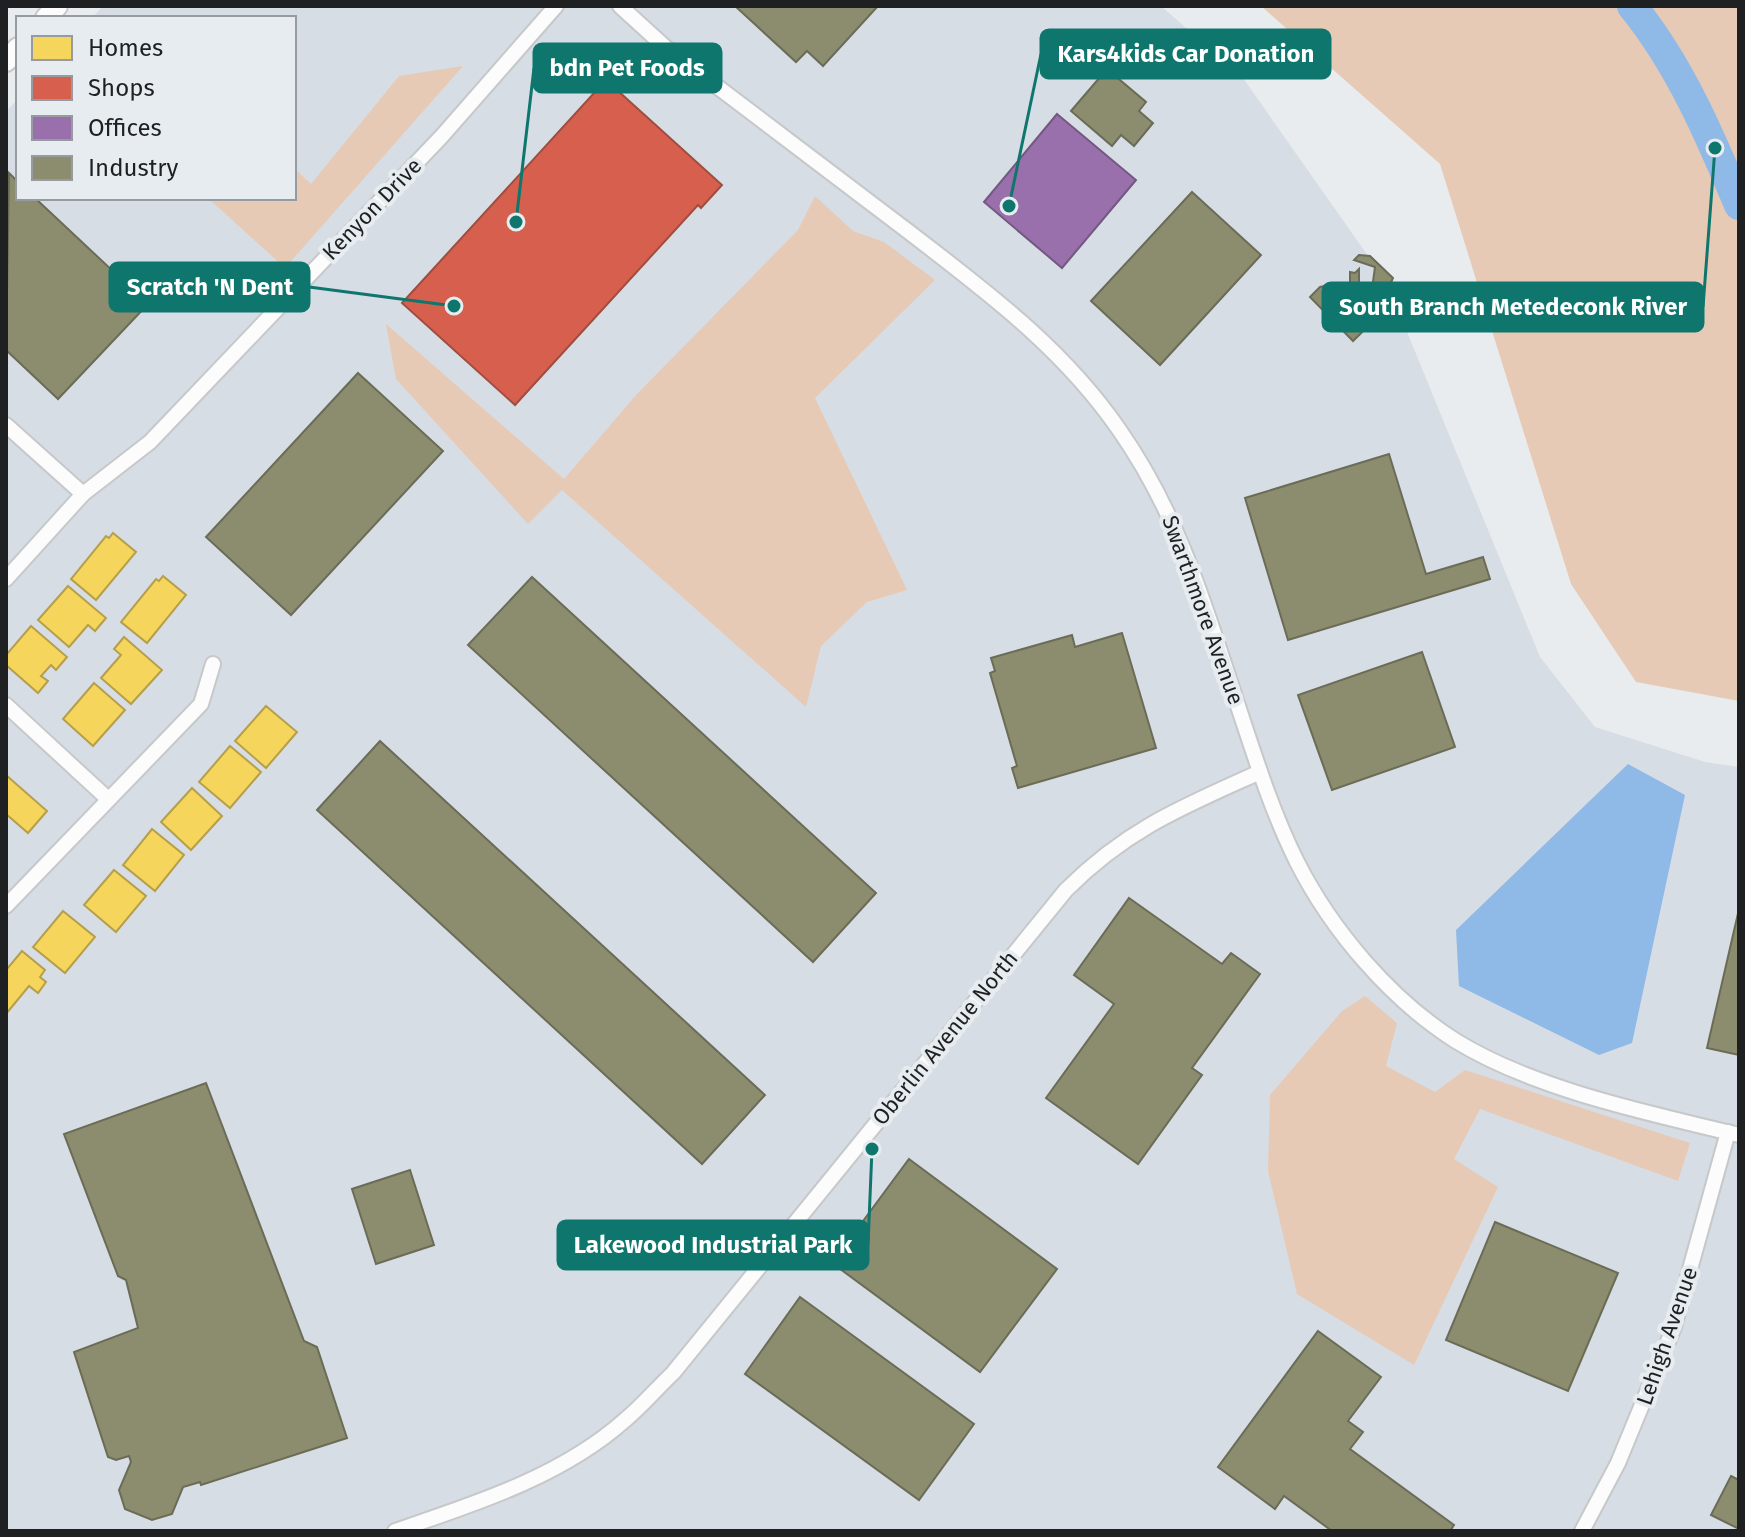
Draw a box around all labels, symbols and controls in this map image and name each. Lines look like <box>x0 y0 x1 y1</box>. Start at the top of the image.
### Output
legend <box>16 16 296 200</box>
callout: Kars4kids Car Donation <box>1041 30 1330 78</box>
text: Homes <box>88 34 163 62</box>
text: Kars4kids Car Donation <box>1058 40 1314 68</box>
callout: bdn Pet Foods <box>534 44 721 92</box>
text: bdn Pet Foods <box>549 54 705 82</box>
text: Shops <box>88 74 155 102</box>
text: Offices <box>88 114 162 142</box>
street label: Kenyon Drive <box>317 152 427 266</box>
text: Industry <box>88 154 179 182</box>
callout: Scratch 'N Dent <box>110 263 309 311</box>
text: Scratch 'N Dent <box>127 273 294 301</box>
callout: South Branch Metedeconk River <box>1323 283 1703 331</box>
text: South Branch Metedeconk River <box>1339 293 1687 321</box>
street label: Swarthmore Avenue <box>1156 512 1250 708</box>
street label: Oberlin Avenue North <box>866 945 1024 1131</box>
callout: Lakewood Industrial Park <box>558 1221 868 1269</box>
text: Lakewood Industrial Park <box>574 1231 853 1259</box>
street label: Lehigh Avenue <box>1631 1263 1703 1409</box>

